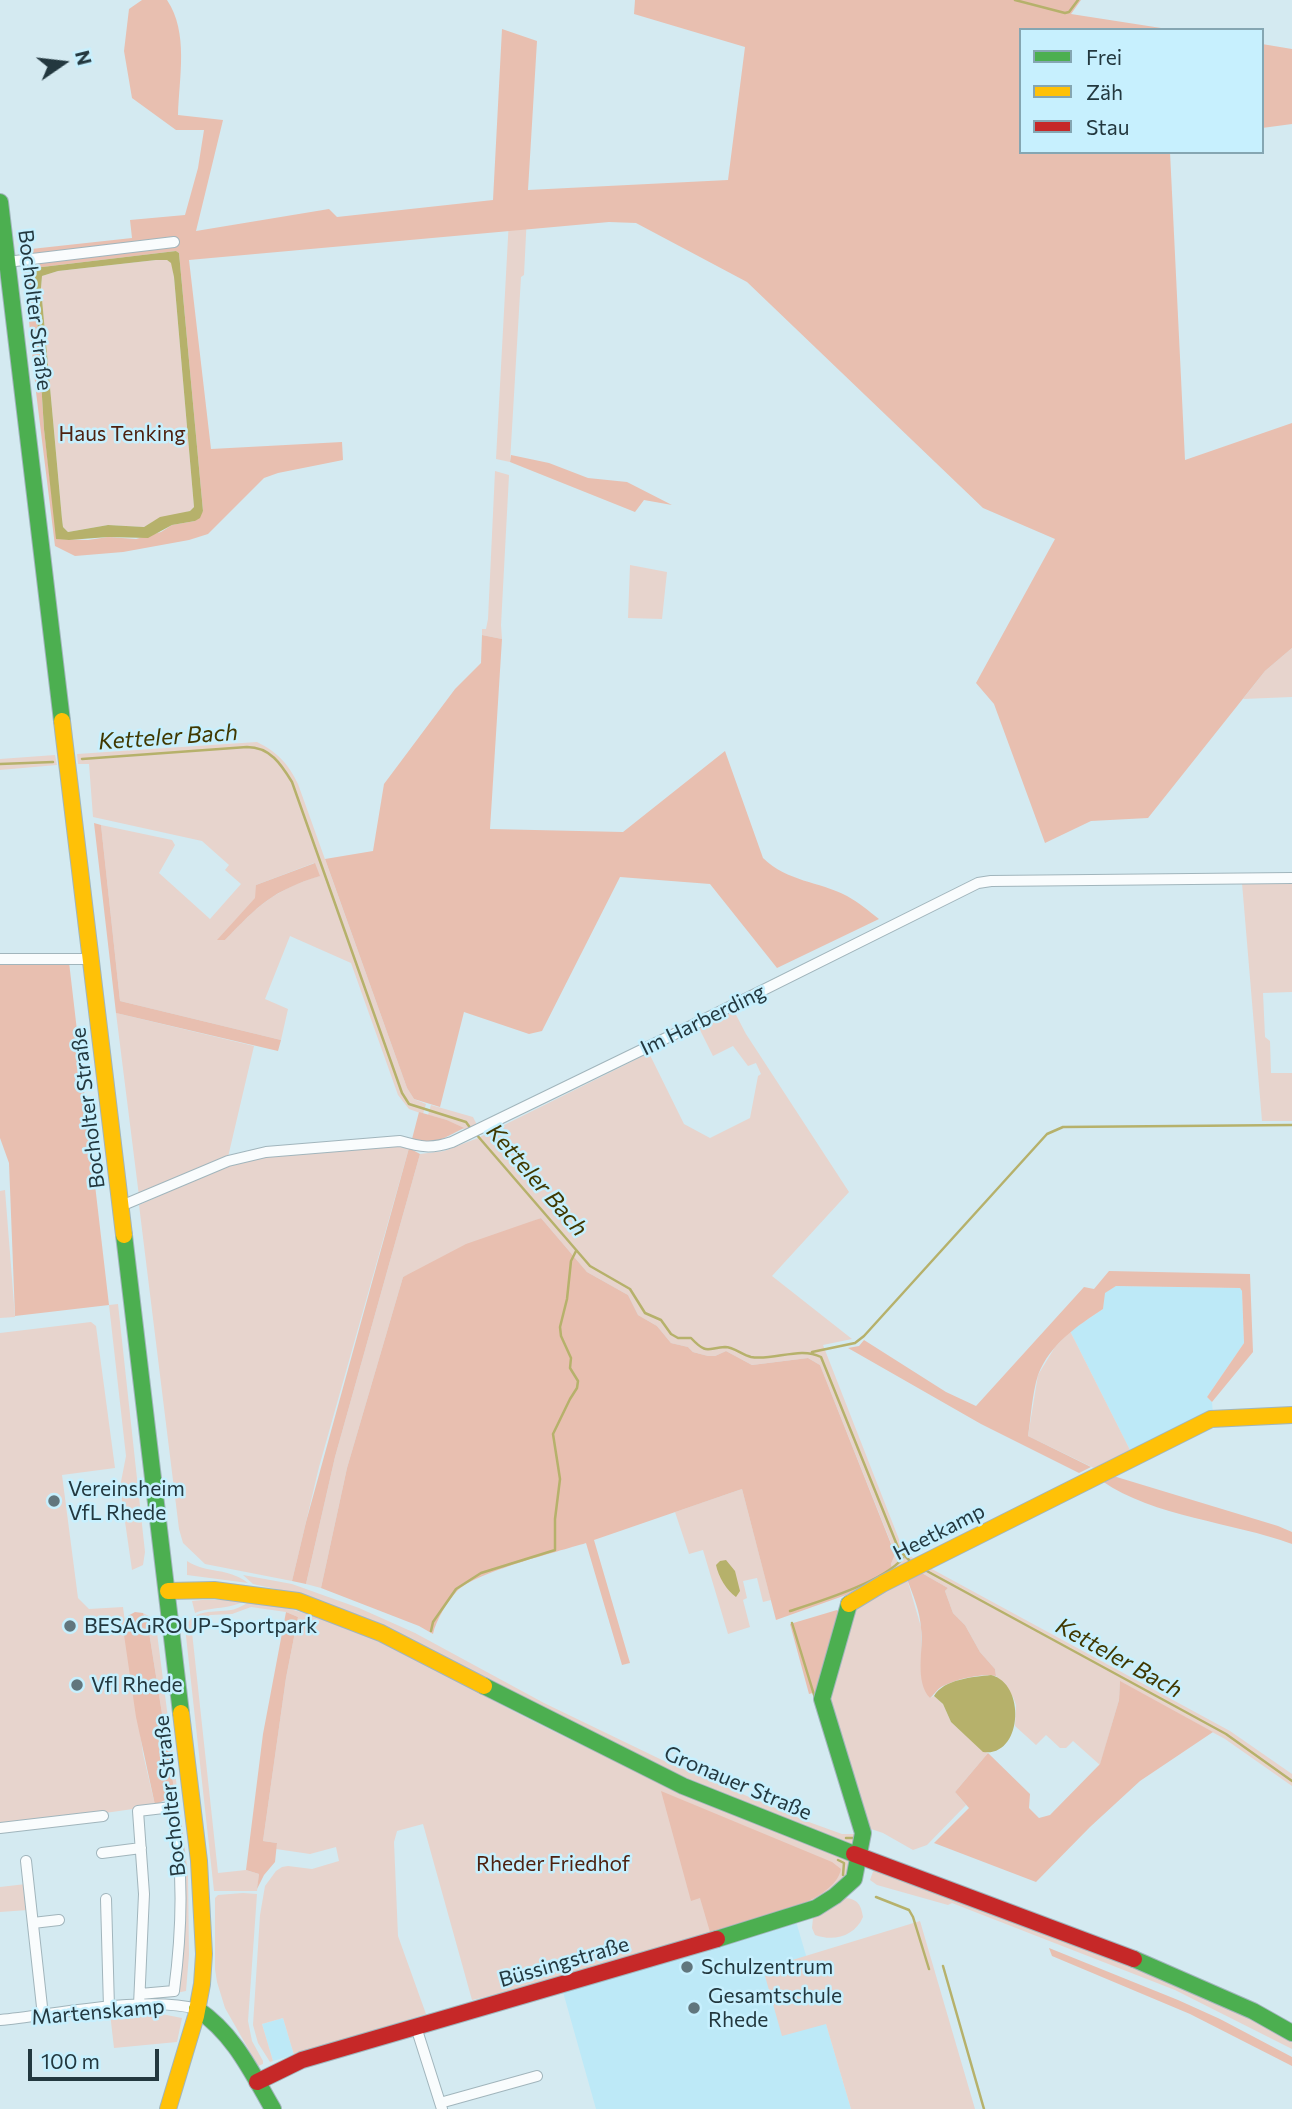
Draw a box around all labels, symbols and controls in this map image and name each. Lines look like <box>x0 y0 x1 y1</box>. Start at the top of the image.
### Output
north arrow <box>28 28 98 98</box>
legend <box>1019 28 1264 154</box>
text: Frei <box>1086 44 1122 69</box>
text: N <box>71 48 97 67</box>
text: Zäh <box>1086 79 1123 104</box>
text: Stau <box>1086 114 1129 139</box>
street label: Bocholter Straße <box>13 228 57 392</box>
park label: Haus Tenking <box>58 421 186 447</box>
water label: Ketteler Bach <box>97 718 239 756</box>
street label: Im Harberding <box>636 979 770 1061</box>
street label: Bocholter Straße <box>66 1026 110 1190</box>
water label: Ketteler Bach <box>481 1118 593 1242</box>
place label: Vereinsheim VfL Rhede <box>68 1476 185 1526</box>
marker: Vereinsheim VfL Rhede <box>46 1493 62 1509</box>
street label: Heetkamp <box>889 1498 989 1566</box>
water label: Ketteler Bach <box>1051 1612 1187 1704</box>
place label: BESAGROUP-Sportpark <box>84 1613 317 1639</box>
marker: BESAGROUP-Sportpark <box>62 1618 78 1634</box>
place label: Vfl Rhede <box>91 1672 183 1698</box>
marker: Vfl Rhede <box>69 1677 85 1693</box>
street label: Bocholter Straße <box>149 1714 191 1878</box>
street label: Gronauer Straße <box>660 1741 816 1825</box>
park label: Rheder Friedhof <box>476 1851 630 1877</box>
street label: Büssingstraße <box>496 1931 632 1993</box>
place label: Schulzentrum <box>701 1954 833 1980</box>
marker: Schulzentrum <box>679 1959 695 1975</box>
place label: Gesamtschule Rhede <box>708 1983 842 2033</box>
street label: Martenskamp <box>30 1994 166 2030</box>
marker: Gesamtschule Rhede <box>686 2000 702 2016</box>
scale bar <box>32 2036 163 2080</box>
text: 100 m <box>41 2048 100 2073</box>

